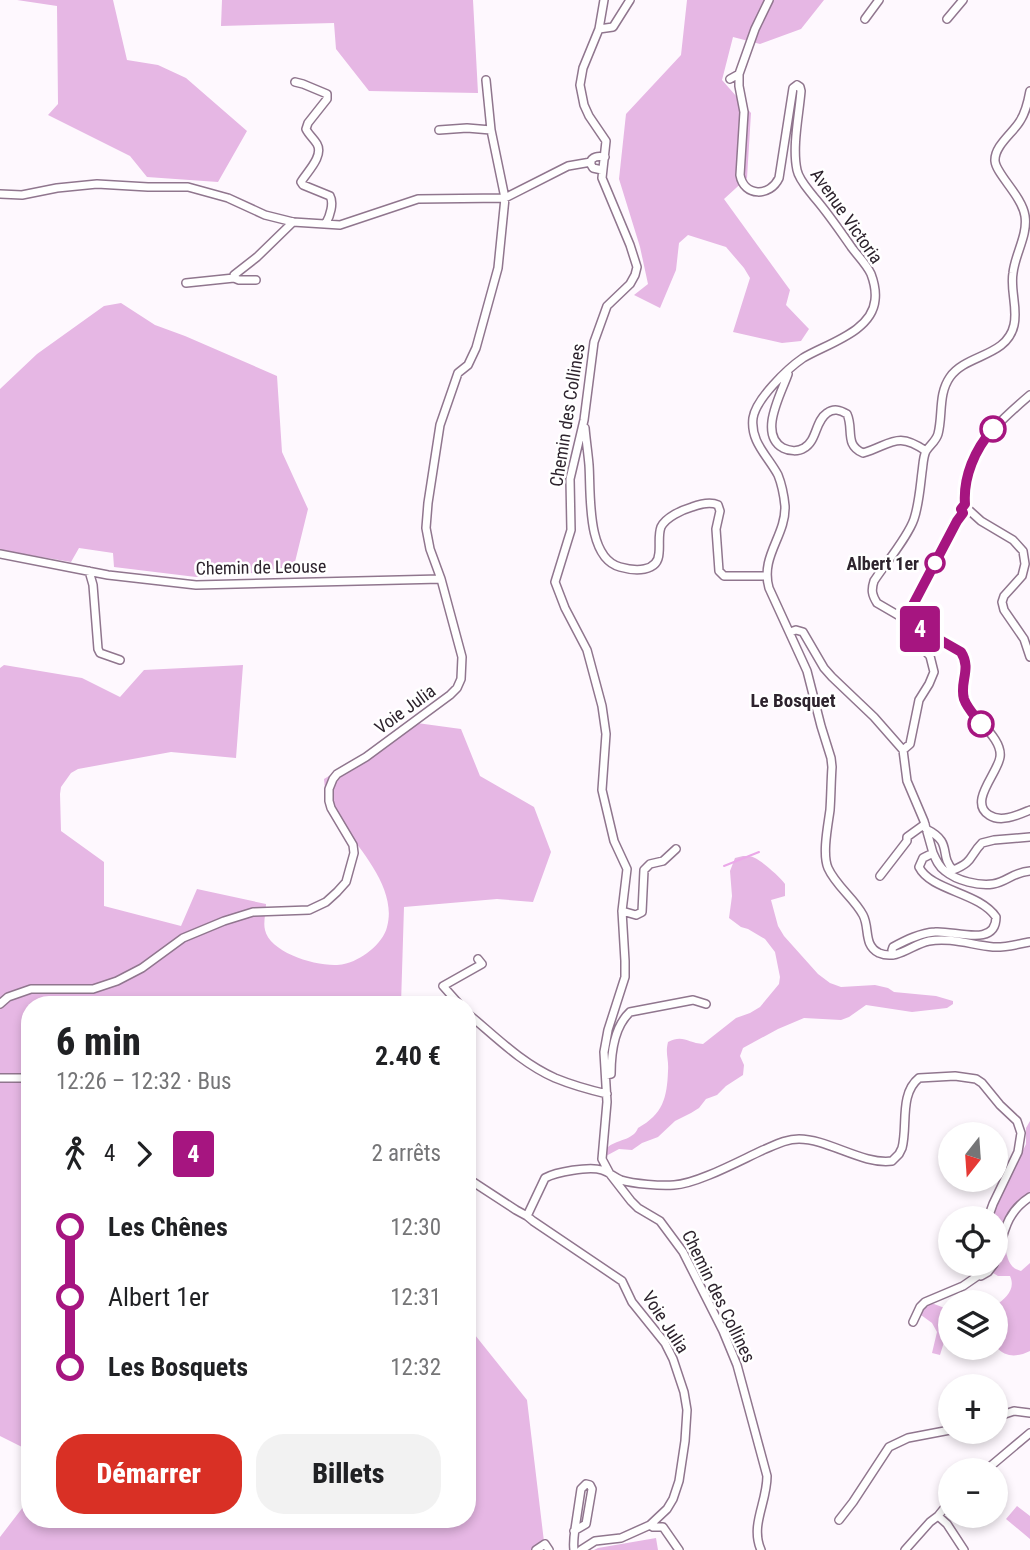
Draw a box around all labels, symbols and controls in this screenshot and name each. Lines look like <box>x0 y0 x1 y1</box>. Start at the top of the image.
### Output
street label: Avenue Victoria <box>807 165 887 267</box>
street label: Chemin des Collines <box>545 342 589 488</box>
unlabelled marker <box>980 416 1006 442</box>
place label: Albert 1er <box>846 553 919 574</box>
marker: Albert 1er <box>925 553 945 573</box>
street label: Chemin de Leouse <box>195 555 327 579</box>
line badge: 4 <box>897 606 943 652</box>
text: 4 <box>914 615 926 643</box>
street label: Voie Julia <box>371 680 439 738</box>
district label: Le Bosquet <box>750 689 836 712</box>
unlabelled marker <box>968 711 994 737</box>
text: 6 min <box>56 1020 141 1064</box>
text: 2.40 € <box>375 1041 441 1071</box>
text: 12:26 – 12:32 · Bus <box>56 1068 232 1095</box>
north arrow <box>938 1122 1008 1192</box>
map controls <box>938 1122 1008 1528</box>
icon: walk <box>56 1135 94 1173</box>
icon: forward <box>125 1135 163 1173</box>
text: 4 <box>104 1140 115 1167</box>
text: 4 <box>187 1140 200 1168</box>
text: 2 arrêts <box>371 1140 441 1167</box>
button: locate <box>938 1206 1008 1276</box>
text: Les Chênes <box>108 1212 228 1242</box>
text: 12:30 <box>390 1214 441 1241</box>
street label: Chemin des Collines <box>678 1226 760 1366</box>
text: Albert 1er <box>108 1282 209 1312</box>
text: 12:31 <box>390 1284 441 1311</box>
street label: Voie Julia <box>638 1287 694 1357</box>
button: layers <box>938 1290 1008 1360</box>
text: Les Bosquets <box>108 1352 248 1382</box>
text: 12:32 <box>390 1354 441 1381</box>
button: + <box>938 1374 1008 1444</box>
button: Démarrer <box>56 1434 242 1514</box>
button: Billets <box>256 1434 441 1514</box>
button: − <box>938 1458 1008 1528</box>

